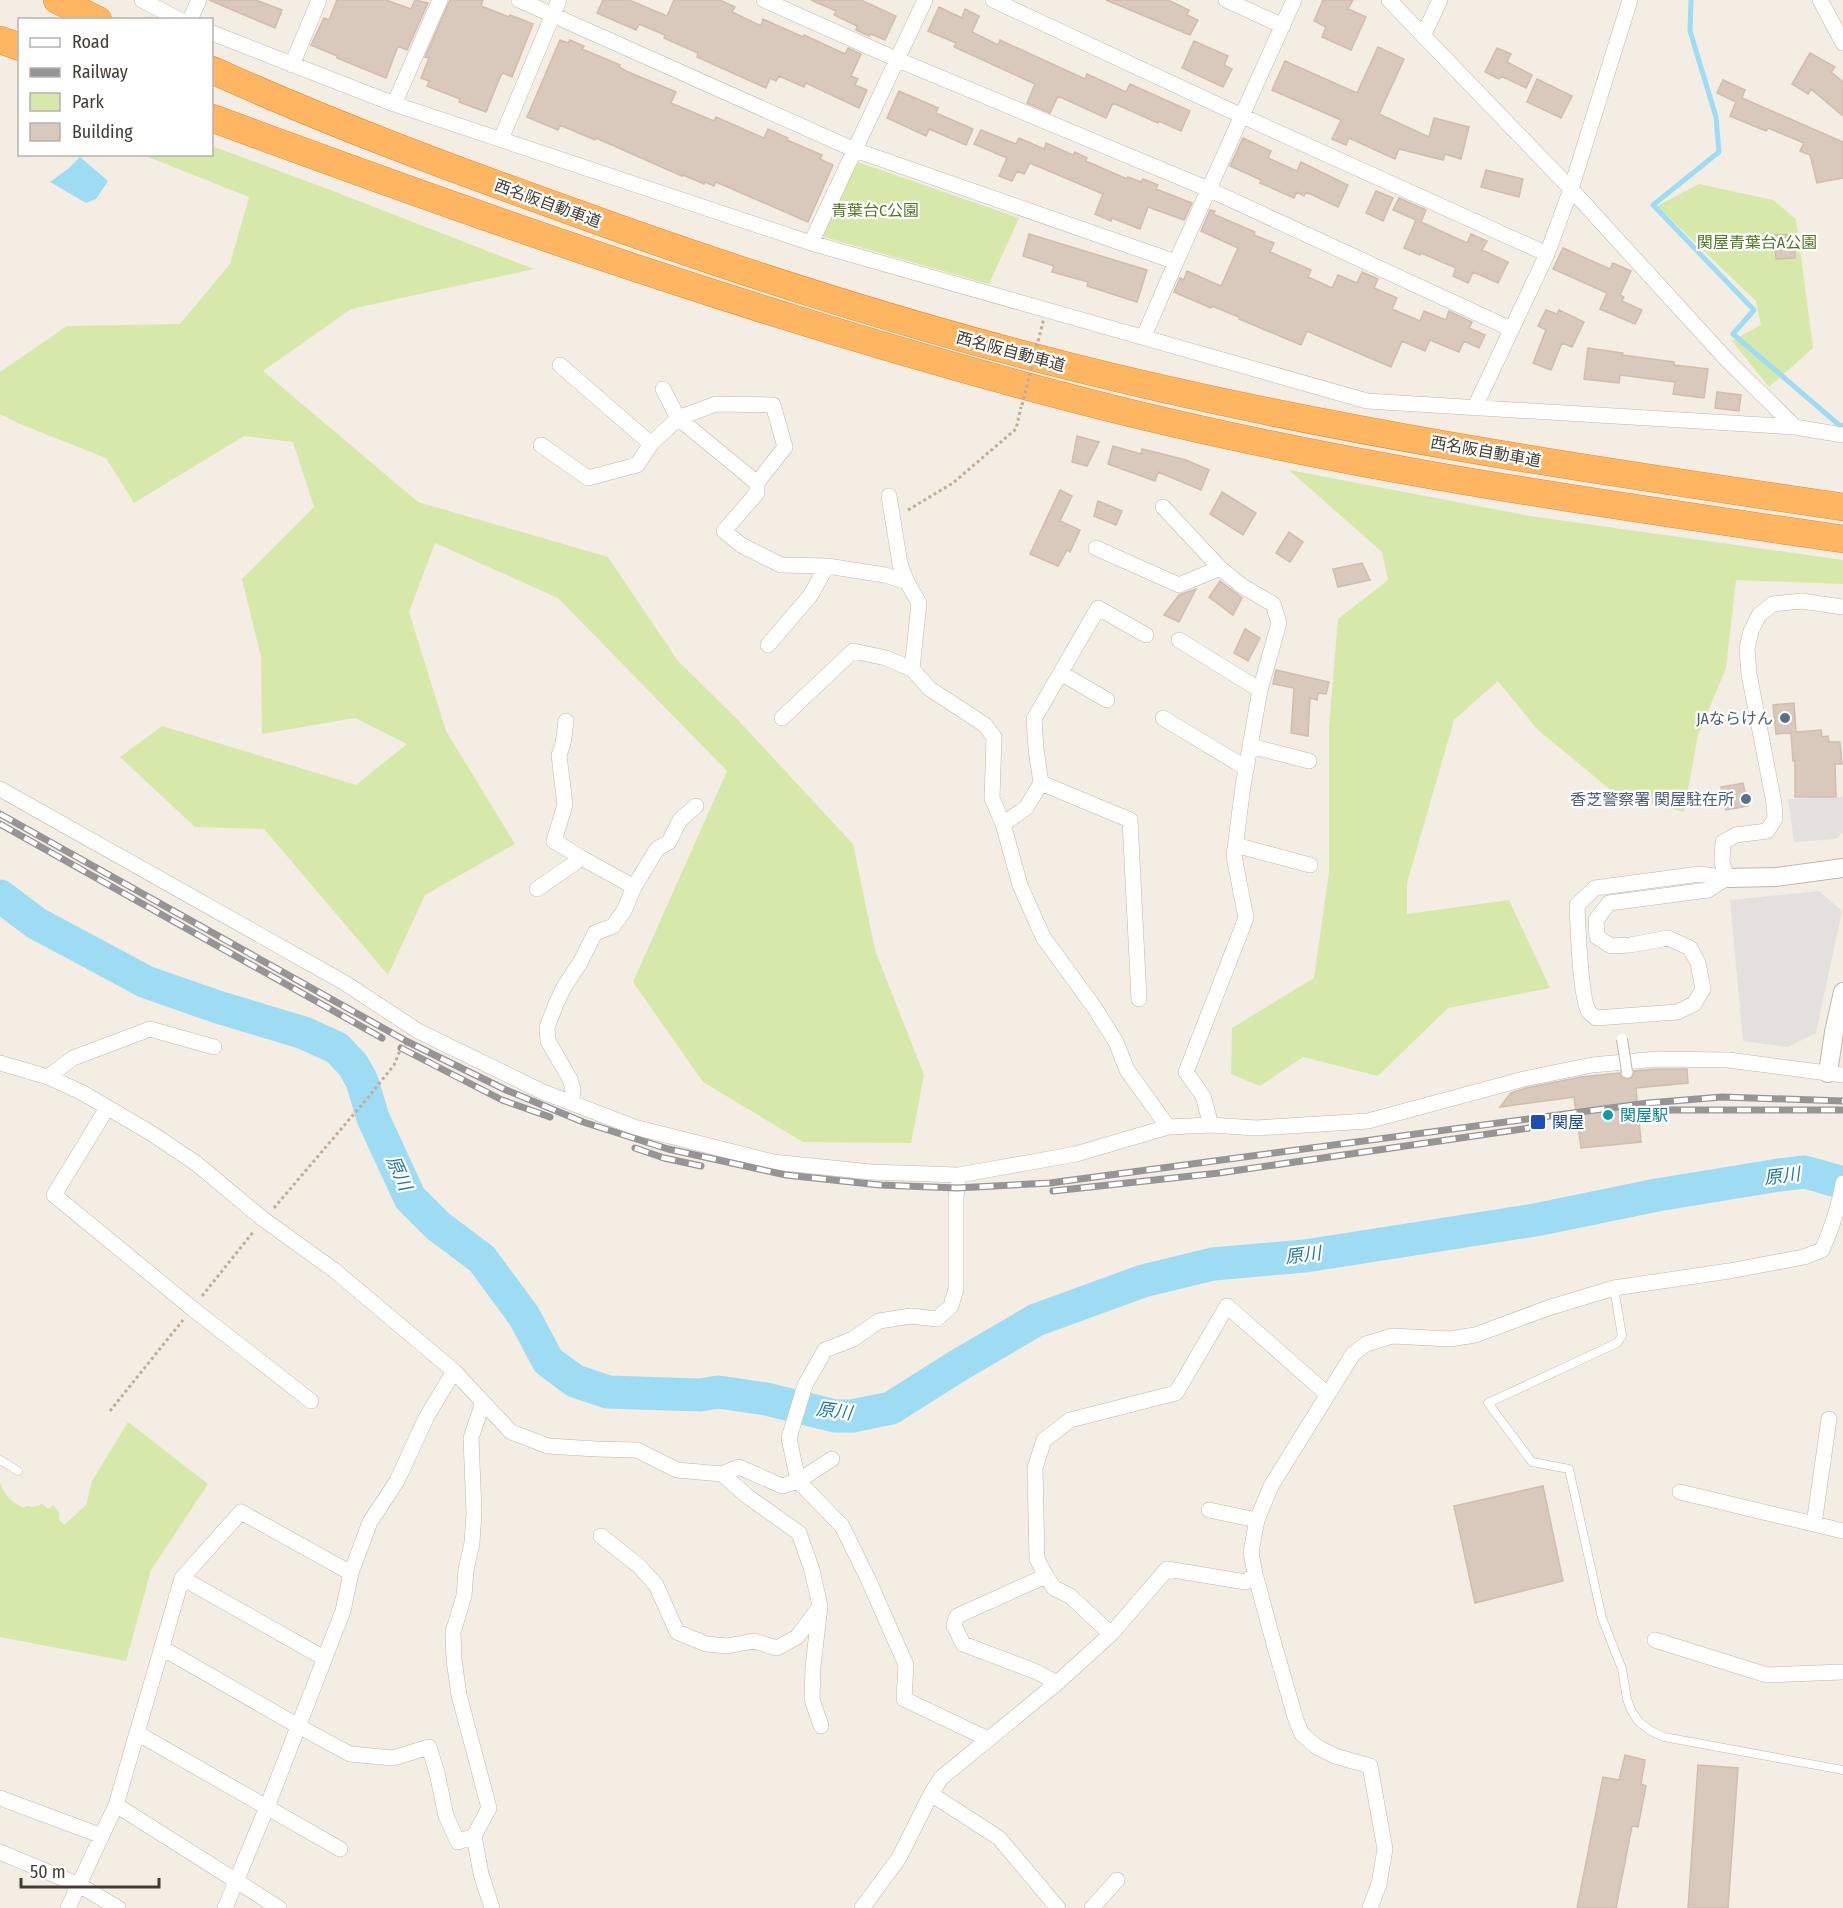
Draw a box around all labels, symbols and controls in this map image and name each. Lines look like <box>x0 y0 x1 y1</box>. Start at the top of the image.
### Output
legend <box>18 18 213 156</box>
text: Road <box>72 31 109 53</box>
text: Railway <box>72 61 128 83</box>
text: Park <box>72 91 105 113</box>
text: Building <box>72 121 133 143</box>
street label: 西名阪自動車道 <box>492 175 604 232</box>
park label: 青葉台C公園 <box>831 201 919 220</box>
park label: 関屋青葉台A公園 <box>1697 233 1817 252</box>
street label: 西名阪自動車道 <box>954 328 1067 375</box>
street label: 西名阪自動車道 <box>1429 432 1543 471</box>
place label: JAならけん <box>1696 709 1773 728</box>
marker: JAならけん <box>1778 711 1792 725</box>
place label: 香芝警察署 関屋駐在所 <box>1570 790 1734 809</box>
marker: 香芝警察署 関屋駐在所 <box>1739 792 1753 806</box>
place label: 関屋駅 <box>1620 1106 1668 1125</box>
marker: 関屋駅 <box>1601 1108 1615 1122</box>
marker: 関屋 <box>1529 1113 1547 1131</box>
place label: 関屋 <box>1552 1113 1584 1132</box>
water label: 原川 <box>382 1152 417 1196</box>
water label: 原川 <box>1763 1163 1803 1189</box>
water label: 原川 <box>1284 1242 1324 1268</box>
water label: 原川 <box>815 1398 855 1424</box>
scale bar <box>21 1851 159 1889</box>
text: 50 m <box>30 1861 66 1883</box>

